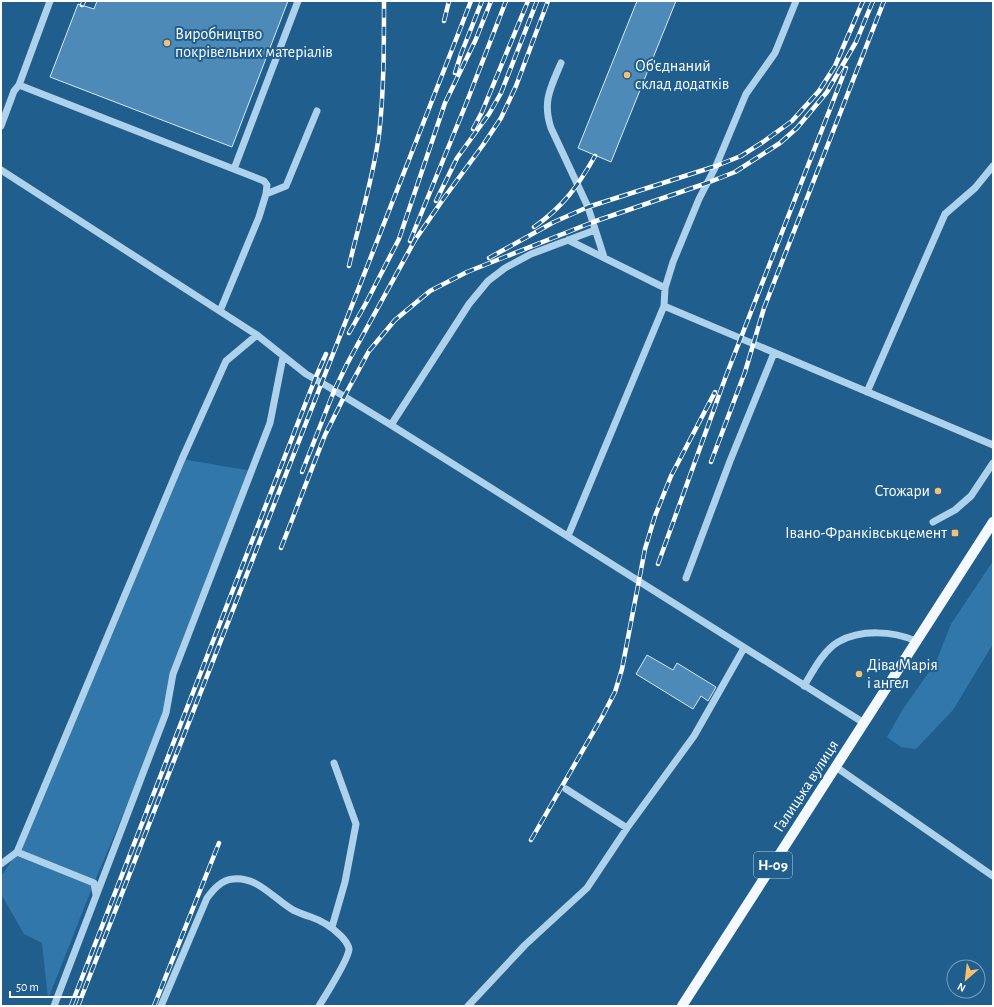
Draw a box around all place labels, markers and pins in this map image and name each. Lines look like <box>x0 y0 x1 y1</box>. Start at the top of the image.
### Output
place label: Виробництво покрівельних матеріалів <box>175 26 333 60</box>
marker: Виробництво покрівельних матеріалів <box>162 38 172 48</box>
place label: Об'єднаний склад додатків <box>635 58 729 92</box>
marker: Об'єднаний склад додатків <box>622 70 632 80</box>
place label: Стожари <box>874 483 930 499</box>
marker: Стожари <box>933 486 943 496</box>
place label: Івано-Франківськцемент <box>785 525 947 541</box>
marker: Івано-Франківськцемент <box>950 528 960 538</box>
place label: Діва Марія і ангел <box>867 657 938 691</box>
marker: Діва Марія і ангел <box>854 669 864 679</box>

